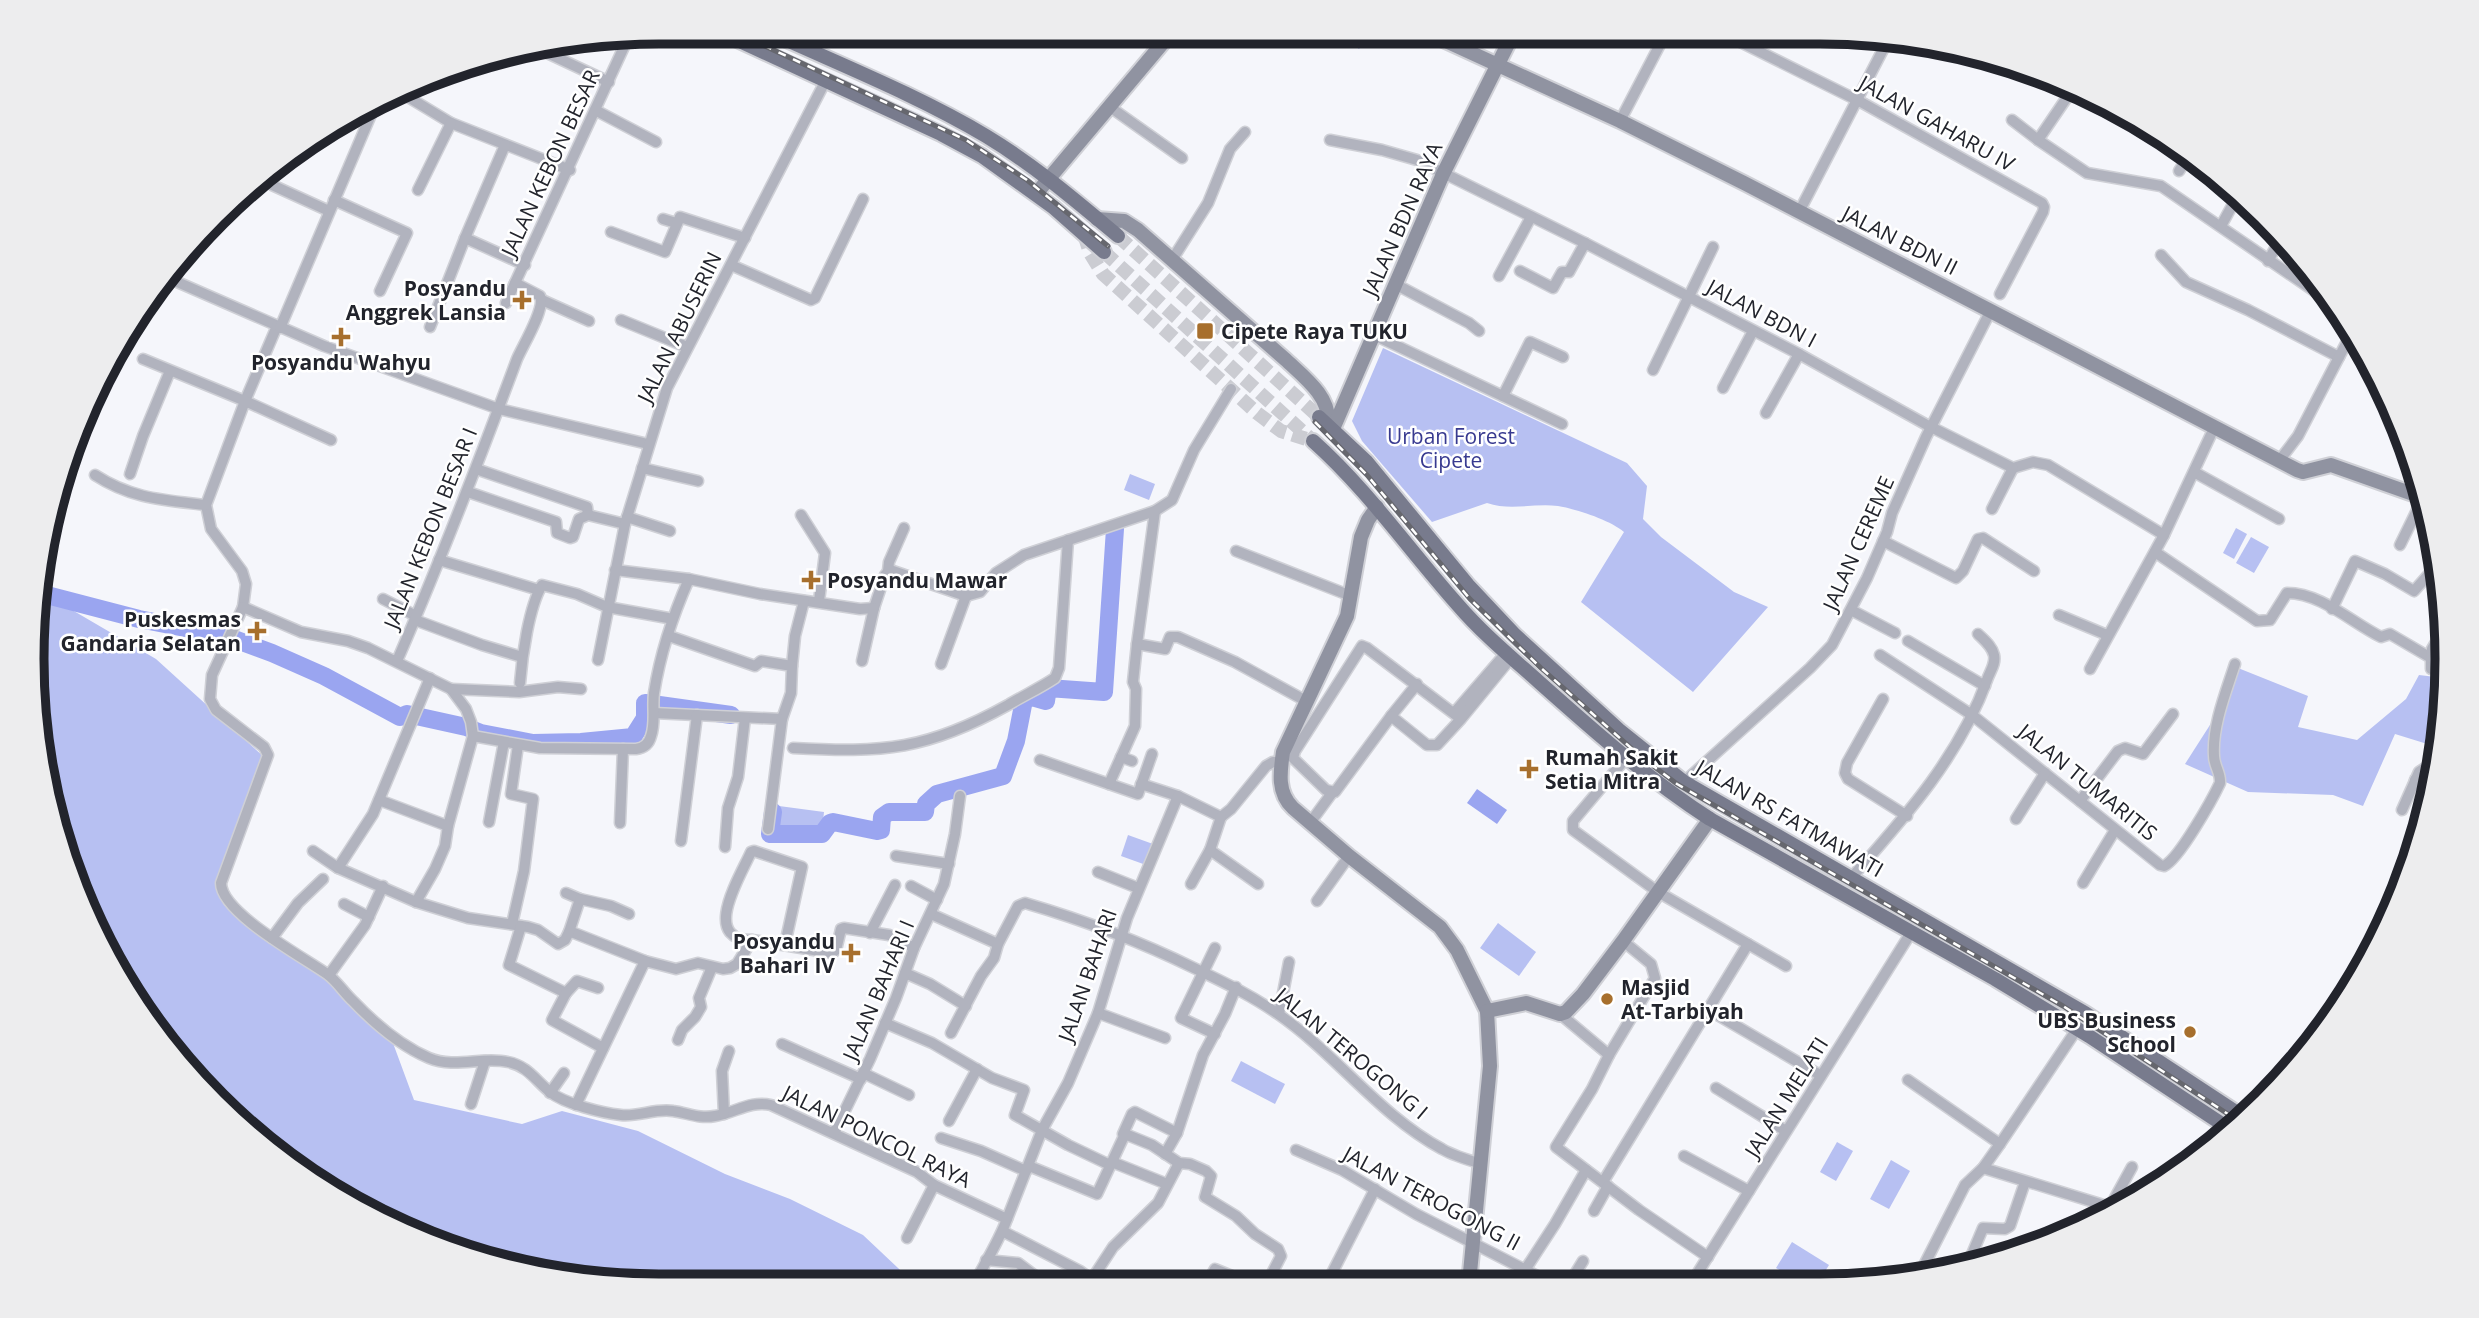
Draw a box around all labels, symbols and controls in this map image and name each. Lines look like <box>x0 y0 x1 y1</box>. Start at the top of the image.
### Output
street label: JALAN KEBON BESAR <box>494 65 606 263</box>
street label: JALAN GAHARU IV <box>1852 68 2020 178</box>
street label: JALAN BDN RAYA <box>1355 137 1449 302</box>
street label: JALAN BDN II <box>1836 198 1963 281</box>
street label: JALAN ABUSERIN <box>630 247 728 409</box>
street label: JALAN BDN I <box>1701 271 1822 354</box>
place label: Posyandu Anggrek Lansia <box>346 274 506 326</box>
marker: Posyandu Anggrek Lansia <box>512 290 532 310</box>
place label: Cipete Raya TUKU <box>1221 317 1408 345</box>
marker: Cipete Raya TUKU <box>1195 321 1215 341</box>
marker: Posyandu Wahyu <box>331 327 351 347</box>
place label: Posyandu Wahyu <box>251 348 431 376</box>
park label: Urban Forest Cipete <box>1387 422 1515 474</box>
street label: JALAN KEBON BESAR I <box>376 423 483 635</box>
street label: JALAN CEREME <box>1815 471 1900 617</box>
place label: Posyandu Mawar <box>827 566 1008 594</box>
marker: Posyandu Mawar <box>801 570 821 590</box>
place label: Puskesmas Gandaria Selatan <box>61 605 241 657</box>
marker: Puskesmas Gandaria Selatan <box>247 621 267 641</box>
street label: JALAN TUMARITIS <box>2011 716 2163 847</box>
place label: Rumah Sakit Setia Mitra <box>1545 743 1678 795</box>
street label: JALAN RS FATMAWATI <box>1689 752 1889 883</box>
marker: Rumah Sakit Setia Mitra <box>1519 759 1539 779</box>
street label: JALAN BAHARI <box>1051 905 1123 1047</box>
street label: JALAN BAHARI I <box>835 915 920 1066</box>
place label: Posyandu Bahari IV <box>733 927 835 979</box>
marker: Posyandu Bahari IV <box>841 943 861 963</box>
place label: Masjid At-Tarbiyah <box>1621 973 1744 1025</box>
street label: JALAN TEROGONG I <box>1268 980 1434 1125</box>
marker: Masjid At-Tarbiyah <box>1599 991 1615 1007</box>
place label: UBS Business School <box>2037 1006 2176 1058</box>
marker: UBS Business School <box>2182 1024 2198 1040</box>
street label: JALAN MELATI <box>1737 1032 1834 1164</box>
street label: JALAN PONCOL RAYA <box>776 1077 977 1194</box>
street label: JALAN TEROGONG II <box>1337 1138 1525 1257</box>

